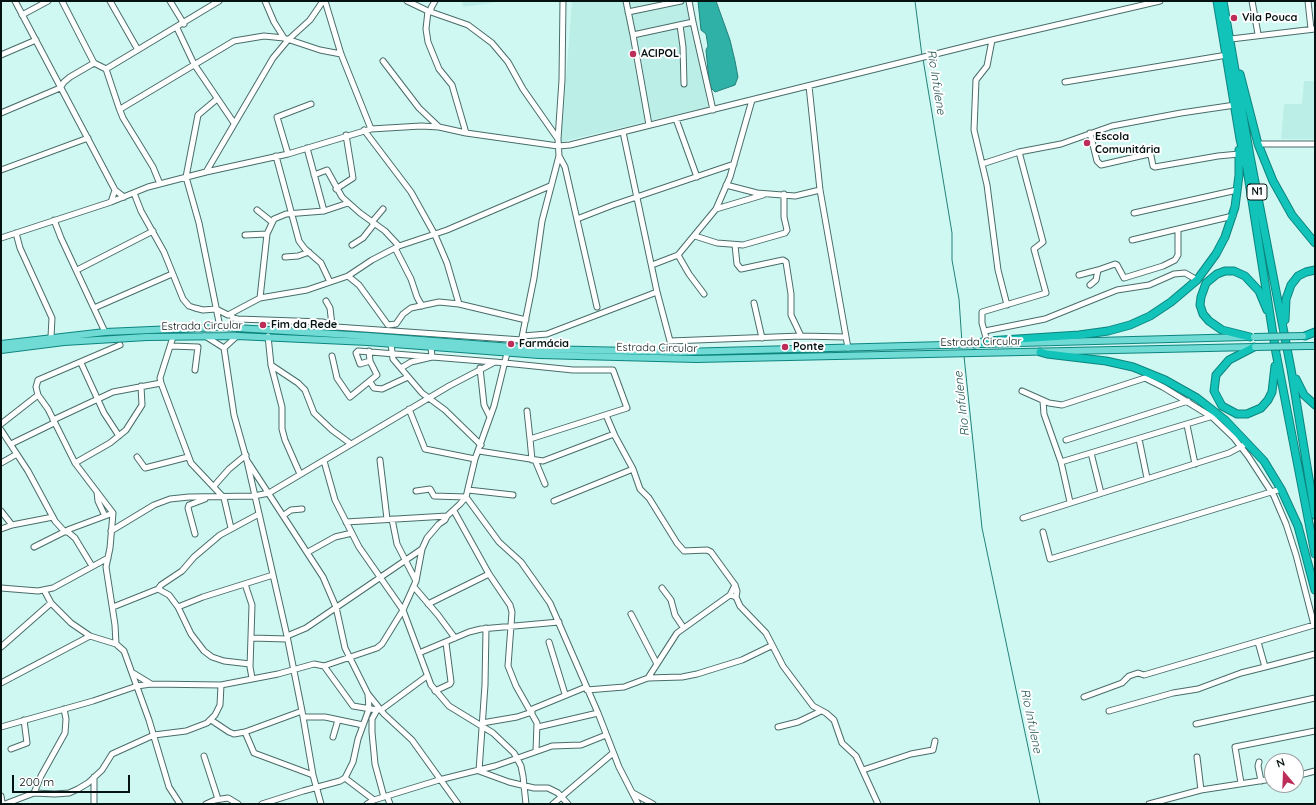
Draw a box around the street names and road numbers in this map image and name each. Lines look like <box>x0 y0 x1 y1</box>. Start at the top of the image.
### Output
road number: N1 <box>1247 184 1267 200</box>
street label: Estrada Circular <box>161 319 243 333</box>
street label: Estrada Circular <box>940 335 1022 349</box>
street label: Estrada Circular <box>616 341 698 355</box>

